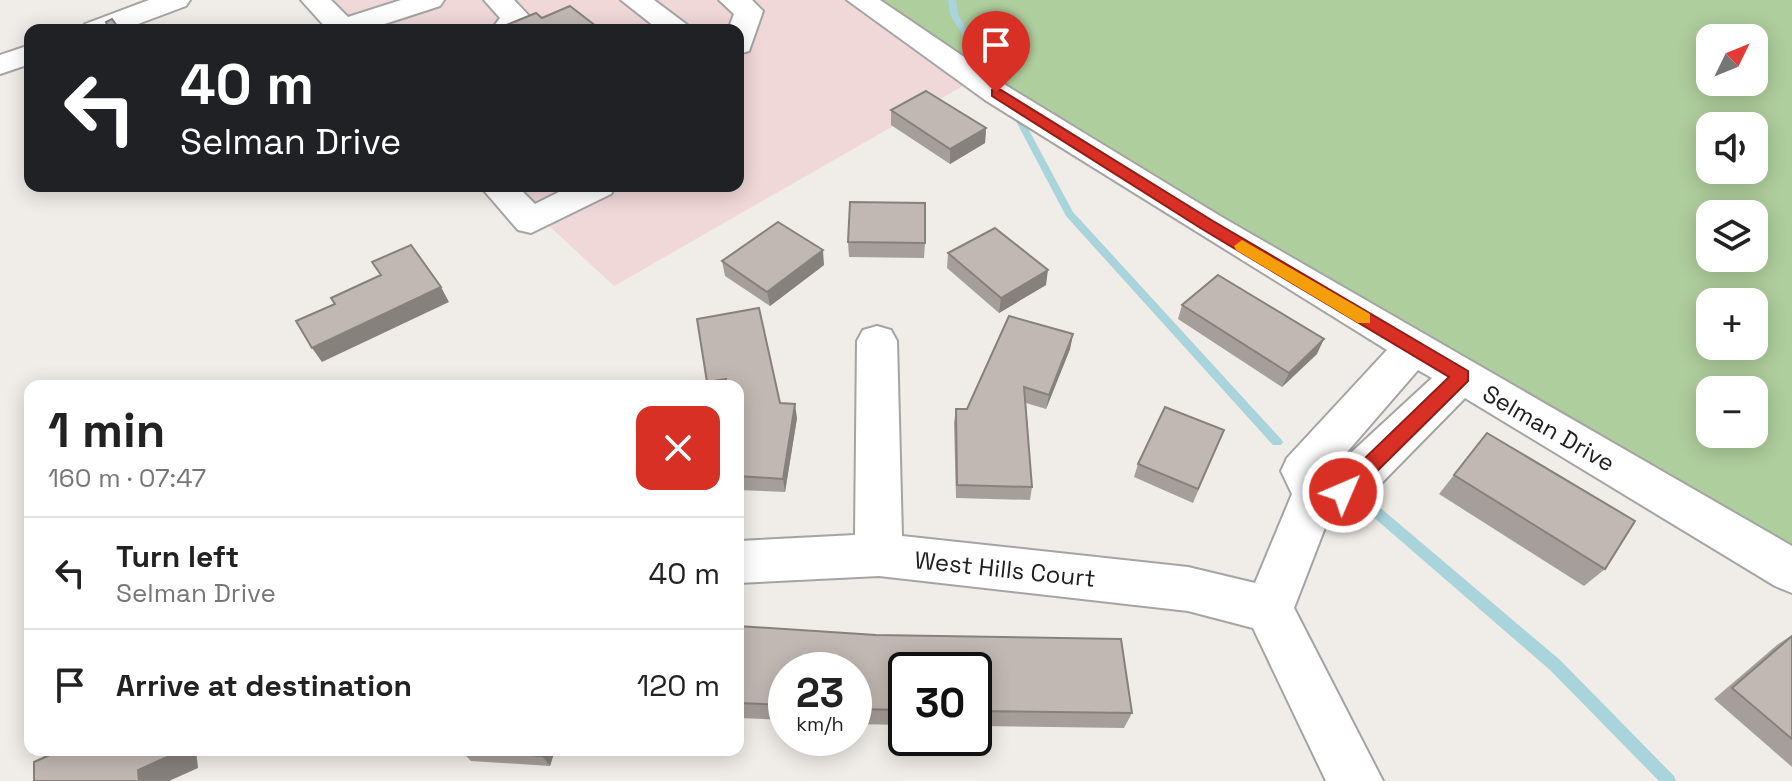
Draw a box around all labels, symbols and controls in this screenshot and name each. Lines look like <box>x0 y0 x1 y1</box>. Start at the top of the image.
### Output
pin <box>962 11 1030 93</box>
icon: arrive <box>974 23 1018 67</box>
north arrow <box>1696 24 1768 96</box>
map controls <box>1696 24 1768 448</box>
text: 40 m <box>180 49 314 120</box>
icon: left <box>48 56 152 160</box>
button: sound <box>1696 112 1768 184</box>
text: Selman Drive <box>180 119 401 165</box>
button: layers <box>1696 200 1768 272</box>
button: + <box>1696 288 1768 360</box>
button: − <box>1696 376 1768 448</box>
street label: Selman Drive <box>1477 378 1621 478</box>
text: 1 min <box>48 400 165 461</box>
button: close <box>636 406 720 490</box>
position arrow <box>1301 450 1385 534</box>
text: 160 m · 07:47 <box>48 461 206 495</box>
text: Turn left <box>116 537 239 576</box>
street label: West Hills Court <box>913 544 1097 594</box>
icon: left <box>48 551 92 595</box>
text: 40 m <box>649 554 720 593</box>
text: Selman Drive <box>116 576 276 610</box>
speed limit sign: 30 <box>888 652 992 756</box>
icon: arrive <box>48 663 92 707</box>
text: Arrive at destination <box>116 666 412 705</box>
text: 120 m <box>637 666 720 705</box>
text: 23 <box>796 668 844 719</box>
text: km/h <box>796 711 844 737</box>

